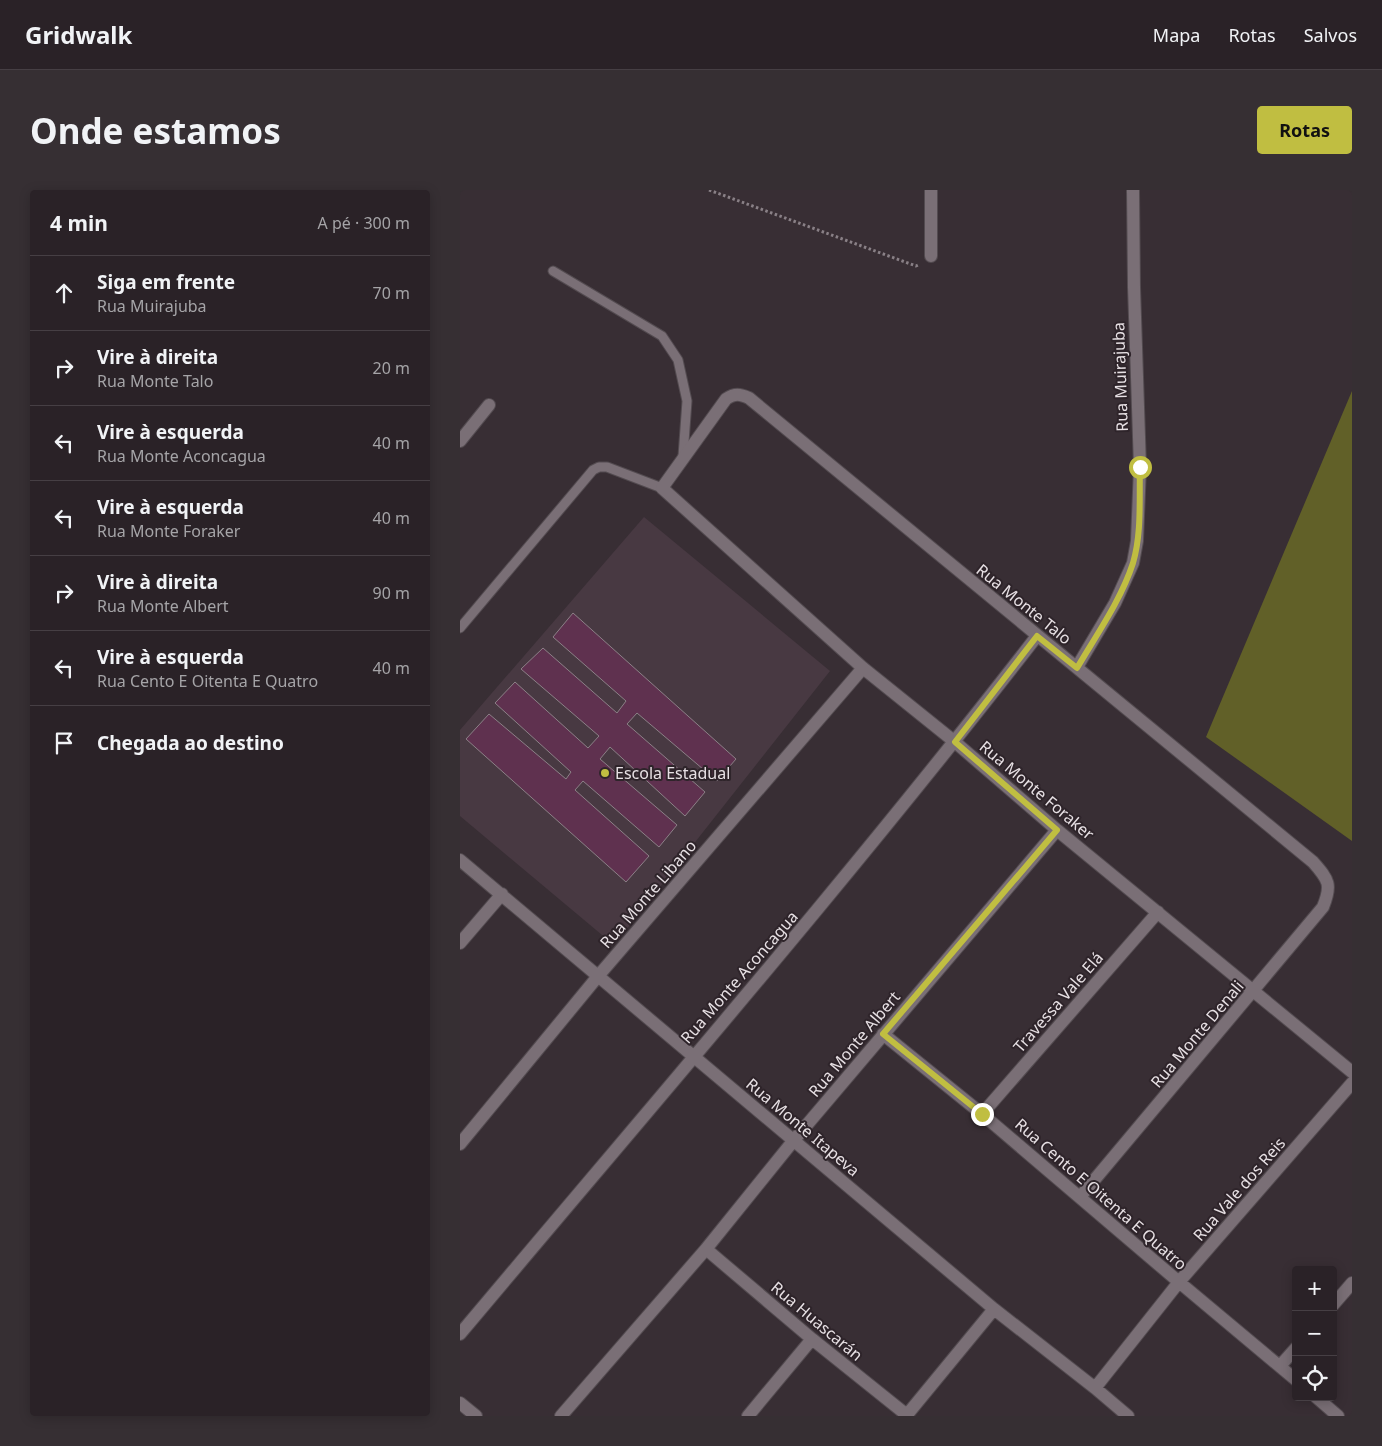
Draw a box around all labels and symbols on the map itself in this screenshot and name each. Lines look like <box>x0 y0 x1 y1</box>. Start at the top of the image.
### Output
street label: Rua Muirajuba <box>1107 322 1133 432</box>
route start <box>1129 456 1152 479</box>
street label: Rua Monte Talo <box>972 559 1076 649</box>
street label: Rua Monte Foraker <box>975 735 1099 845</box>
place label: Escola Estadual <box>615 762 730 784</box>
marker: Escola Estadual <box>599 767 611 779</box>
street label: Rua Monte Libano <box>595 835 701 953</box>
street label: Rua Monte Aconcagua <box>675 906 803 1048</box>
street label: Travessa Vale Elá <box>1008 947 1108 1057</box>
street label: Rua Monte Denali <box>1146 976 1248 1092</box>
street label: Rua Monte Albert <box>803 986 905 1101</box>
street label: Rua Monte Itapeva <box>742 1073 864 1181</box>
route end <box>971 1103 994 1126</box>
street label: Rua Cento E Oitenta E Quatro <box>1010 1113 1192 1275</box>
street label: Rua Vale dos Reis <box>1188 1132 1290 1246</box>
street label: Rua Huascarán <box>767 1276 867 1366</box>

